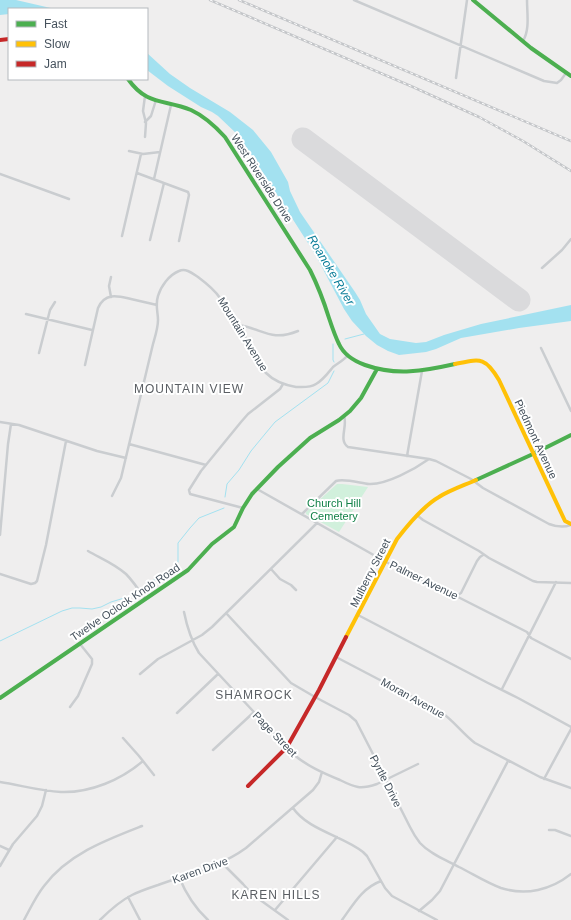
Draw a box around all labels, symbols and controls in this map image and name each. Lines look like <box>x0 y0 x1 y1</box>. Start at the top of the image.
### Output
legend <box>8 8 148 80</box>
text: Fast <box>44 17 68 31</box>
text: Slow <box>44 37 70 51</box>
text: Jam <box>44 57 67 71</box>
street label: West Riverside Drive <box>229 132 295 224</box>
water label: Roanoke River <box>305 232 358 308</box>
street label: Mountain Avenue <box>215 295 271 373</box>
district label: MOUNTAIN VIEW <box>134 382 244 396</box>
street label: Piedmont Avenue <box>512 397 560 481</box>
park label: Church Hill Cemetery <box>307 497 361 522</box>
street label: Mulberry Street <box>348 537 392 609</box>
street label: Palmer Avenue <box>388 558 460 602</box>
street label: Twelve Oclock Knob Road <box>68 561 182 643</box>
street label: Moran Avenue <box>379 676 447 720</box>
district label: SHAMROCK <box>215 688 293 702</box>
street label: Page Street <box>251 709 299 759</box>
street label: Pyrtle Drive <box>368 753 404 809</box>
street label: Karen Drive <box>171 854 229 886</box>
district label: KAREN HILLS <box>231 888 321 902</box>

